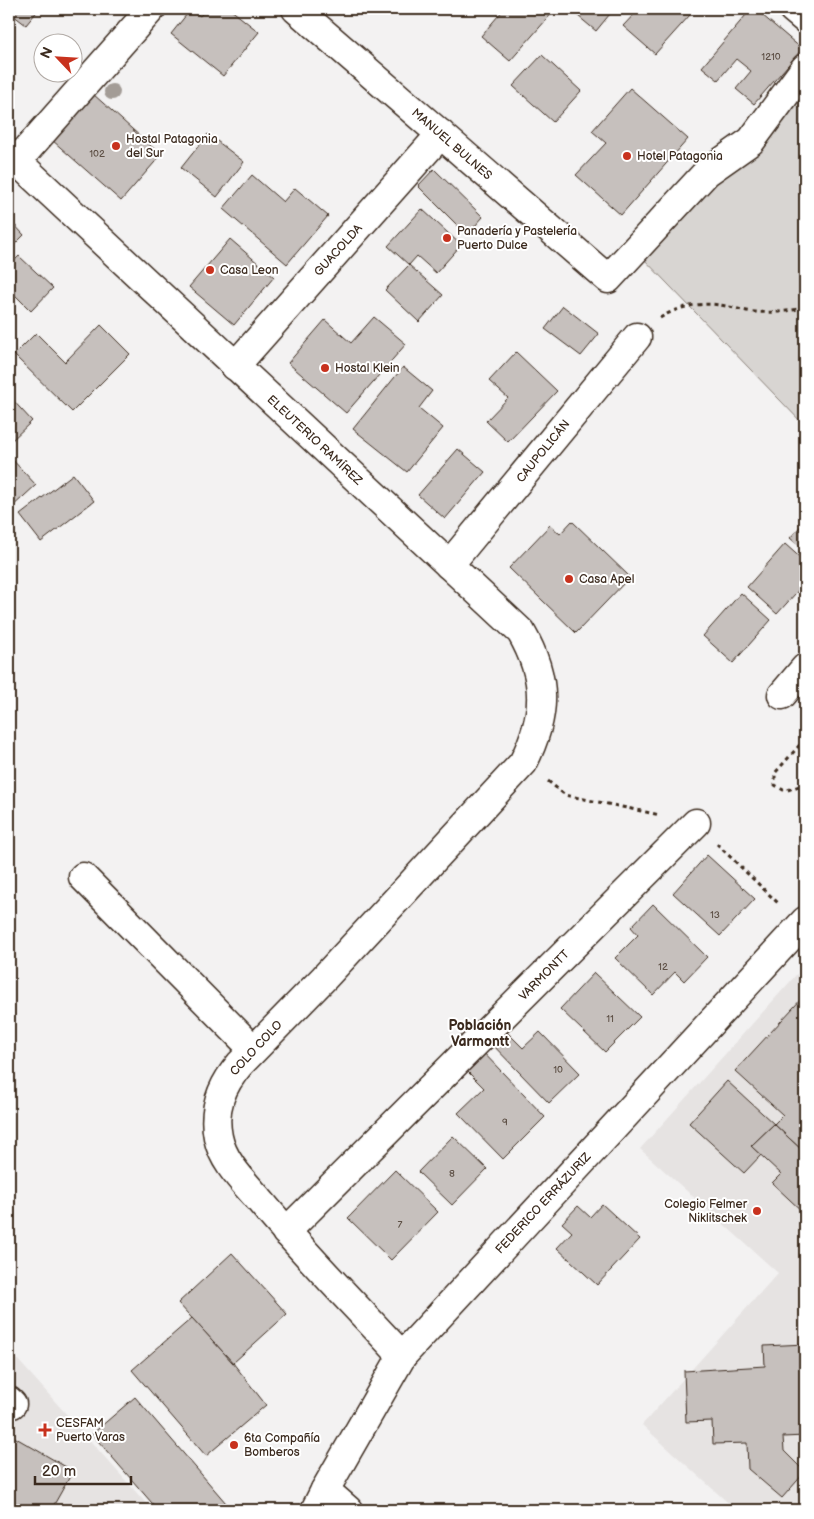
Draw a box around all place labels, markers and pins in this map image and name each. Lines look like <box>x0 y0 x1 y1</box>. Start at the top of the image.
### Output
place label: Hostal Patagonia del Sur <box>126 132 218 161</box>
marker: Hostal Patagonia del Sur <box>110 140 122 152</box>
place label: Hotel Patagonia <box>637 149 723 164</box>
marker: Hotel Patagonia <box>621 150 633 162</box>
place label: Panadería y Pastelería Puerto Dulce <box>457 224 577 253</box>
marker: Panadería y Pastelería Puerto Dulce <box>441 232 453 244</box>
place label: Casa Leon <box>220 263 279 278</box>
marker: Casa Leon <box>204 264 216 276</box>
place label: Hostal Klein <box>335 361 400 376</box>
marker: Hostal Klein <box>319 362 331 374</box>
place label: Casa Apel <box>579 572 634 587</box>
marker: Casa Apel <box>563 573 575 585</box>
place label: Colegio Felmer Niklitschek <box>664 1197 748 1226</box>
marker: Colegio Felmer Niklitschek <box>751 1205 763 1217</box>
place label: CESFAM Puerto Varas <box>56 1416 125 1445</box>
marker: CESFAM Puerto Varas <box>38 1423 52 1437</box>
place label: 6ta Compañía Bomberos <box>244 1431 320 1460</box>
marker: 6ta Compañía Bomberos <box>228 1439 240 1451</box>

